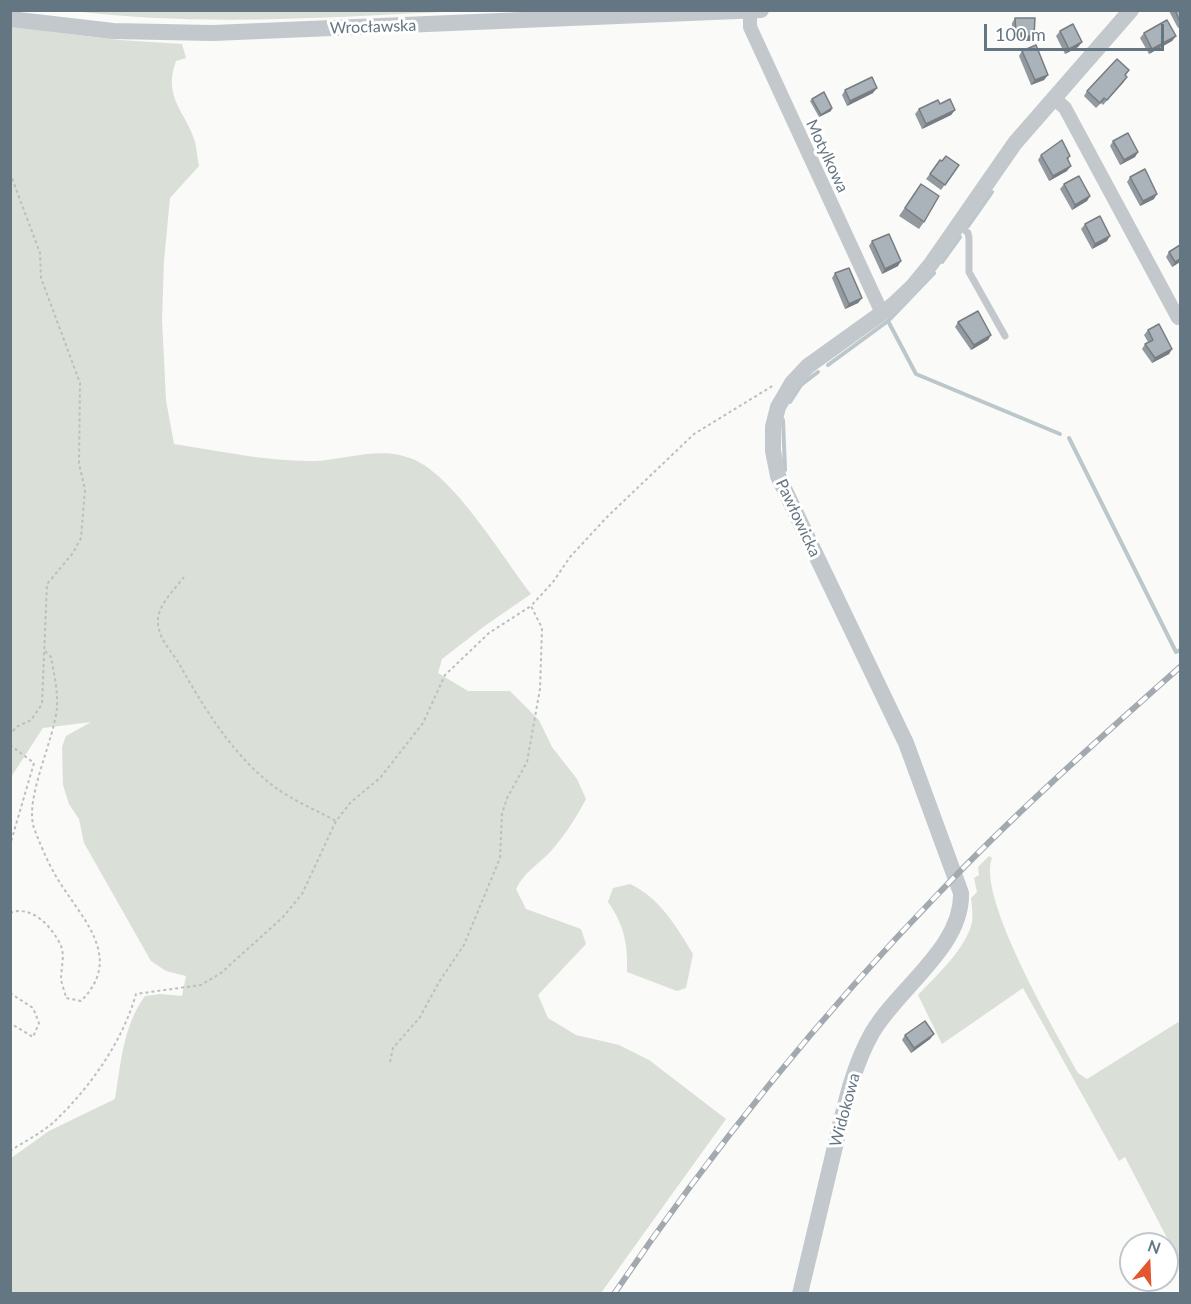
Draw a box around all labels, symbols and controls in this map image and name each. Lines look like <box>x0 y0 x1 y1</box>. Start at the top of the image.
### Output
scale bar <box>987 12 1167 50</box>
street label: Wrocławska <box>329 16 417 38</box>
text: 100 m <box>995 23 1046 45</box>
street label: Motylkowa <box>802 116 852 196</box>
street label: Pawłowicka <box>772 476 824 560</box>
street label: Widokowa <box>826 1071 864 1149</box>
north arrow <box>1119 1232 1179 1292</box>
text: N <box>1145 1235 1163 1257</box>

